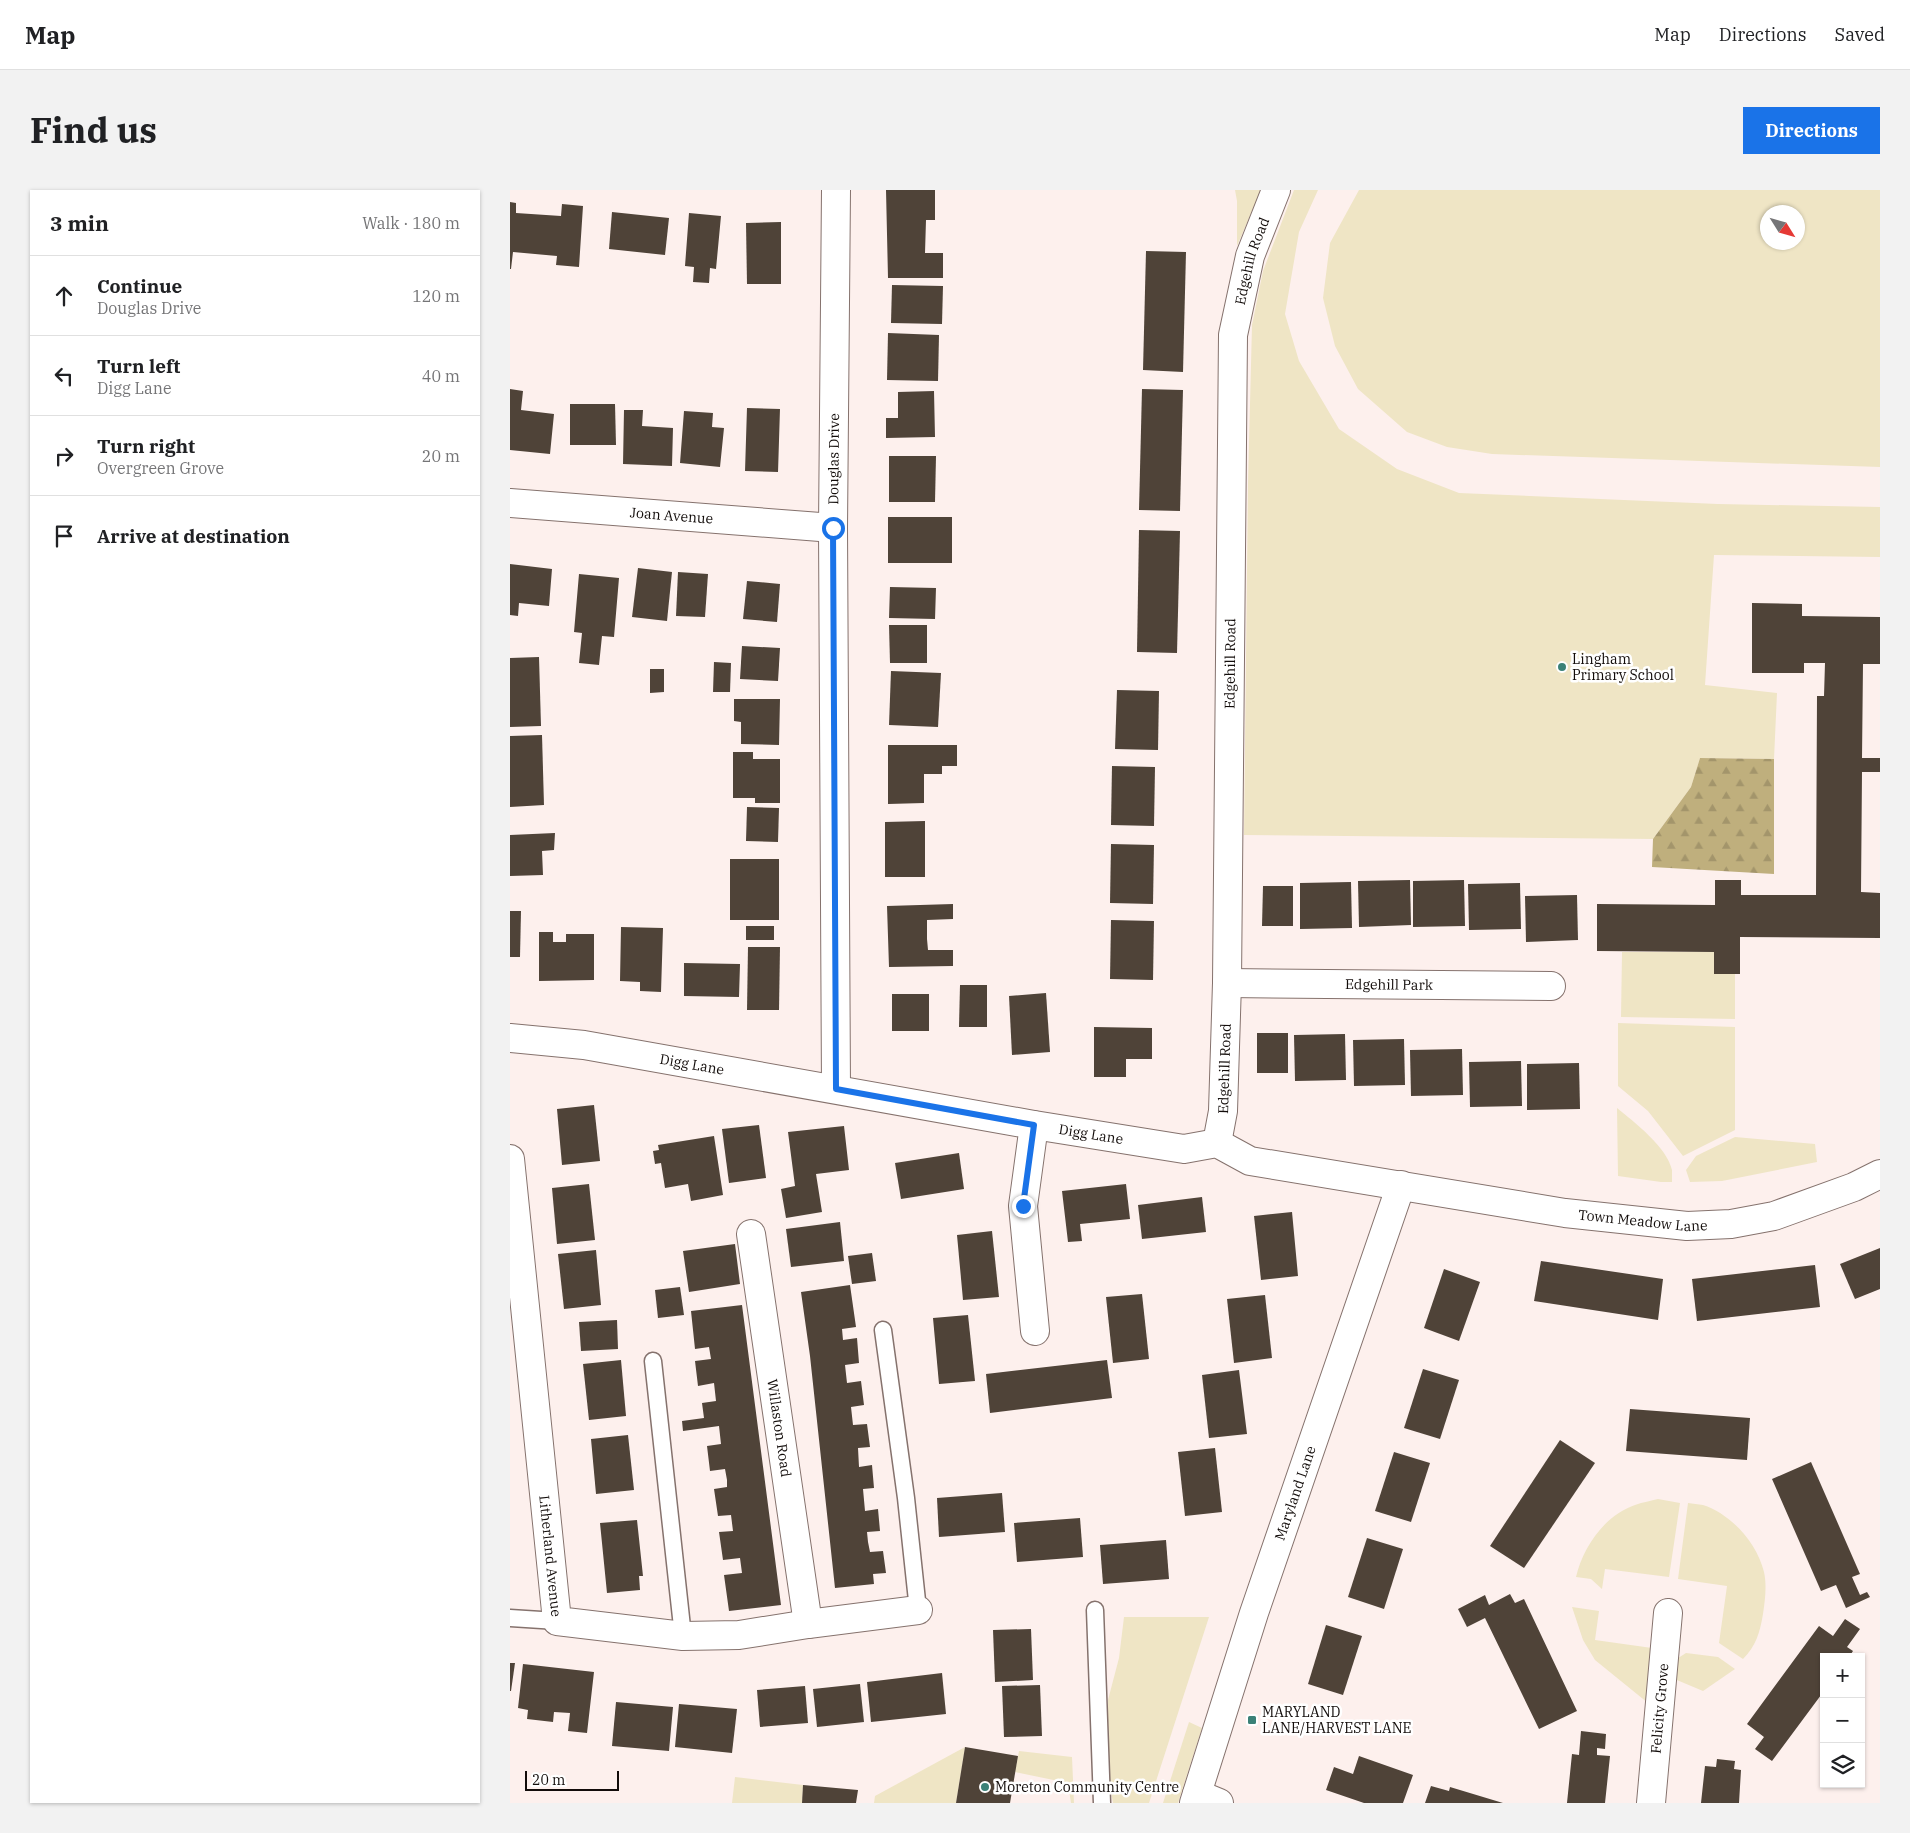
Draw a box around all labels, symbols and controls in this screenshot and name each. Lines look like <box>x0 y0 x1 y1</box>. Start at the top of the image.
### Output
text: Map <box>25 19 75 51</box>
text: Map <box>1654 23 1691 46</box>
text: Directions <box>1719 23 1807 46</box>
text: Saved <box>1835 23 1885 46</box>
text: Find us <box>30 107 157 153</box>
button: Directions <box>1743 107 1880 154</box>
north arrow <box>1760 205 1805 250</box>
text: 3 min <box>50 209 109 237</box>
text: Walk · 180 m <box>362 213 460 233</box>
street label: Edgehill Road <box>1231 214 1274 307</box>
text: Continue <box>97 274 182 298</box>
icon: ahead <box>50 282 78 310</box>
text: 120 m <box>412 286 460 306</box>
text: Douglas Drive <box>97 298 201 318</box>
text: Turn left <box>97 354 180 378</box>
icon: left <box>50 362 78 390</box>
text: 40 m <box>422 366 460 386</box>
text: Digg Lane <box>97 378 172 398</box>
street label: Douglas Drive <box>824 413 843 505</box>
text: Turn right <box>97 434 195 458</box>
icon: right <box>50 442 78 470</box>
text: 20 m <box>422 446 460 466</box>
text: Overgreen Grove <box>97 458 224 478</box>
street label: Joan Avenue <box>629 503 714 528</box>
route start <box>822 517 845 540</box>
icon: arrive <box>50 522 78 550</box>
text: Arrive at destination <box>97 524 290 548</box>
street label: Edgehill Road <box>1221 618 1239 709</box>
place label: Lingham Primary School <box>1572 650 1674 684</box>
marker: Lingham Primary School <box>1556 661 1568 673</box>
street label: Edgehill Park <box>1345 975 1434 994</box>
street label: Edgehill Road <box>1214 1022 1235 1114</box>
street label: Digg Lane <box>658 1050 726 1079</box>
street label: Digg Lane <box>1057 1120 1125 1148</box>
route end <box>1012 1195 1035 1218</box>
street label: Town Meadow Lane <box>1577 1205 1708 1235</box>
street label: Willaston Road <box>763 1378 795 1479</box>
street label: Maryland Lane <box>1271 1443 1320 1543</box>
street label: Litherland Avenue <box>535 1494 566 1618</box>
map controls <box>1820 1653 1865 1788</box>
button: + <box>1820 1653 1865 1698</box>
street label: Felicity Grove <box>1646 1662 1672 1754</box>
button: − <box>1820 1698 1865 1743</box>
place label: MARYLAND LANE/HARVEST LANE <box>1262 1703 1412 1737</box>
marker: MARYLAND LANE/HARVEST LANE <box>1246 1714 1258 1726</box>
button: layers <box>1820 1743 1865 1788</box>
scale bar <box>525 1768 619 1791</box>
text: 20 m <box>532 1771 565 1789</box>
place label: Moreton Community Centre <box>995 1778 1179 1796</box>
marker: Moreton Community Centre <box>979 1781 991 1793</box>

